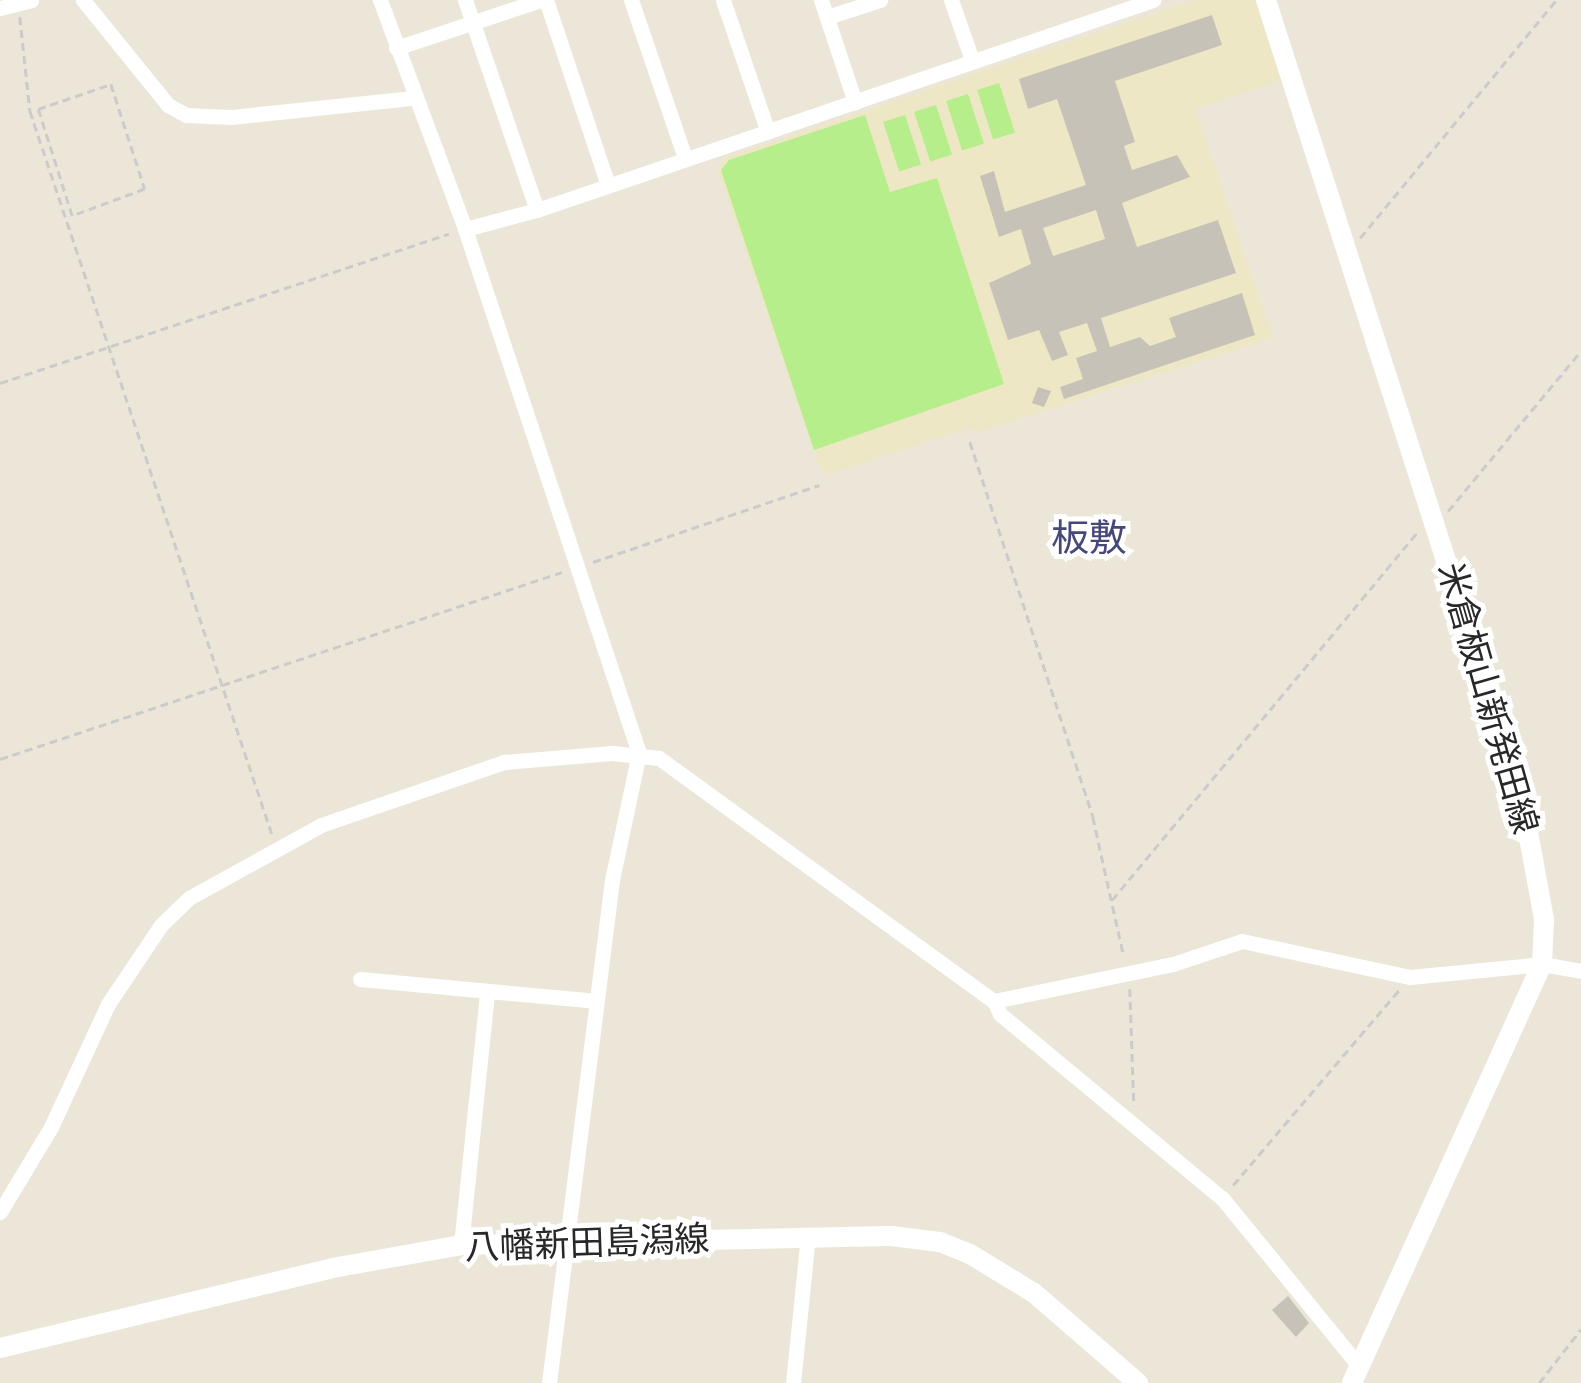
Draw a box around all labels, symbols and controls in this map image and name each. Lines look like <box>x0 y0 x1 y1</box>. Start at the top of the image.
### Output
district label: 板敷 <box>1051 515 1127 561</box>
street label: 米倉板山新発田線 <box>1429 558 1547 838</box>
street label: 八幡新田島潟線 <box>464 1218 710 1268</box>

